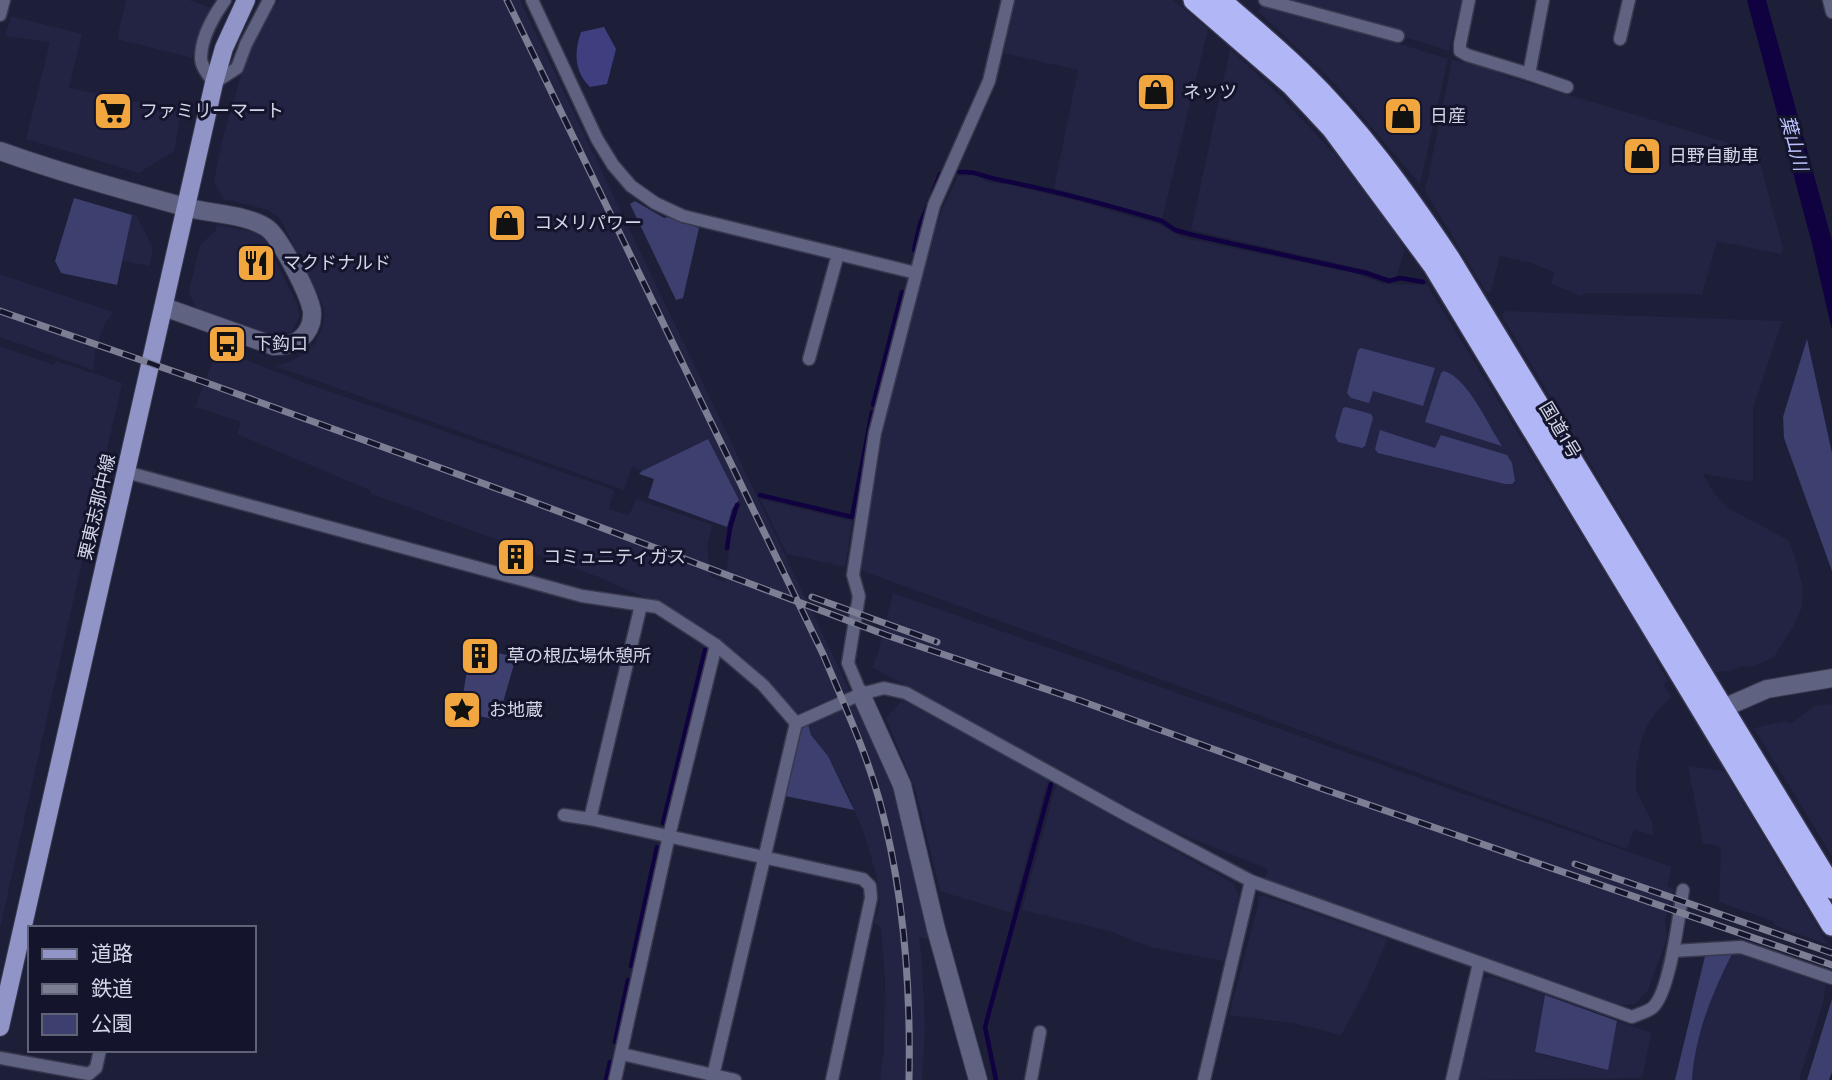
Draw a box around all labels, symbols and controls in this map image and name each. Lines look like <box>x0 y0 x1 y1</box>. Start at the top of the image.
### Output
shop icon: ネッツ <box>1135 71 1177 113</box>
place label: ネッツ <box>1183 81 1237 103</box>
supermarket icon: ファミリーマート <box>92 90 134 132</box>
shop icon: 日産 <box>1382 95 1424 137</box>
place label: ファミリーマート <box>140 100 284 122</box>
place label: 日産 <box>1430 105 1466 127</box>
water label: 葉山川 <box>1776 112 1813 175</box>
shop icon: 日野自動車 <box>1621 135 1663 177</box>
place label: 日野自動車 <box>1669 145 1759 167</box>
shop icon: コメリパワー <box>486 202 528 244</box>
place label: コメリパワー <box>534 212 642 234</box>
restaurant icon: マクドナルド <box>235 242 277 284</box>
place label: マクドナルド <box>283 252 391 274</box>
bus stop icon: 下鈎口 <box>206 323 248 365</box>
place label: 下鈎口 <box>254 333 308 355</box>
street label: 国道1号 <box>1535 398 1585 462</box>
street label: 栗東志那中線 <box>74 452 120 562</box>
building icon: コミュニティガス <box>495 536 537 578</box>
place label: コミュニティガス <box>543 546 686 568</box>
building icon: 草の根広場休憩所 <box>459 635 501 677</box>
place label: 草の根広場休憩所 <box>507 645 651 667</box>
place icon: お地蔵 <box>441 689 483 731</box>
place label: お地蔵 <box>489 699 543 721</box>
legend <box>28 926 256 1052</box>
text: 道路 <box>91 941 133 967</box>
text: 鉄道 <box>91 976 133 1002</box>
text: 公園 <box>91 1011 133 1037</box>

